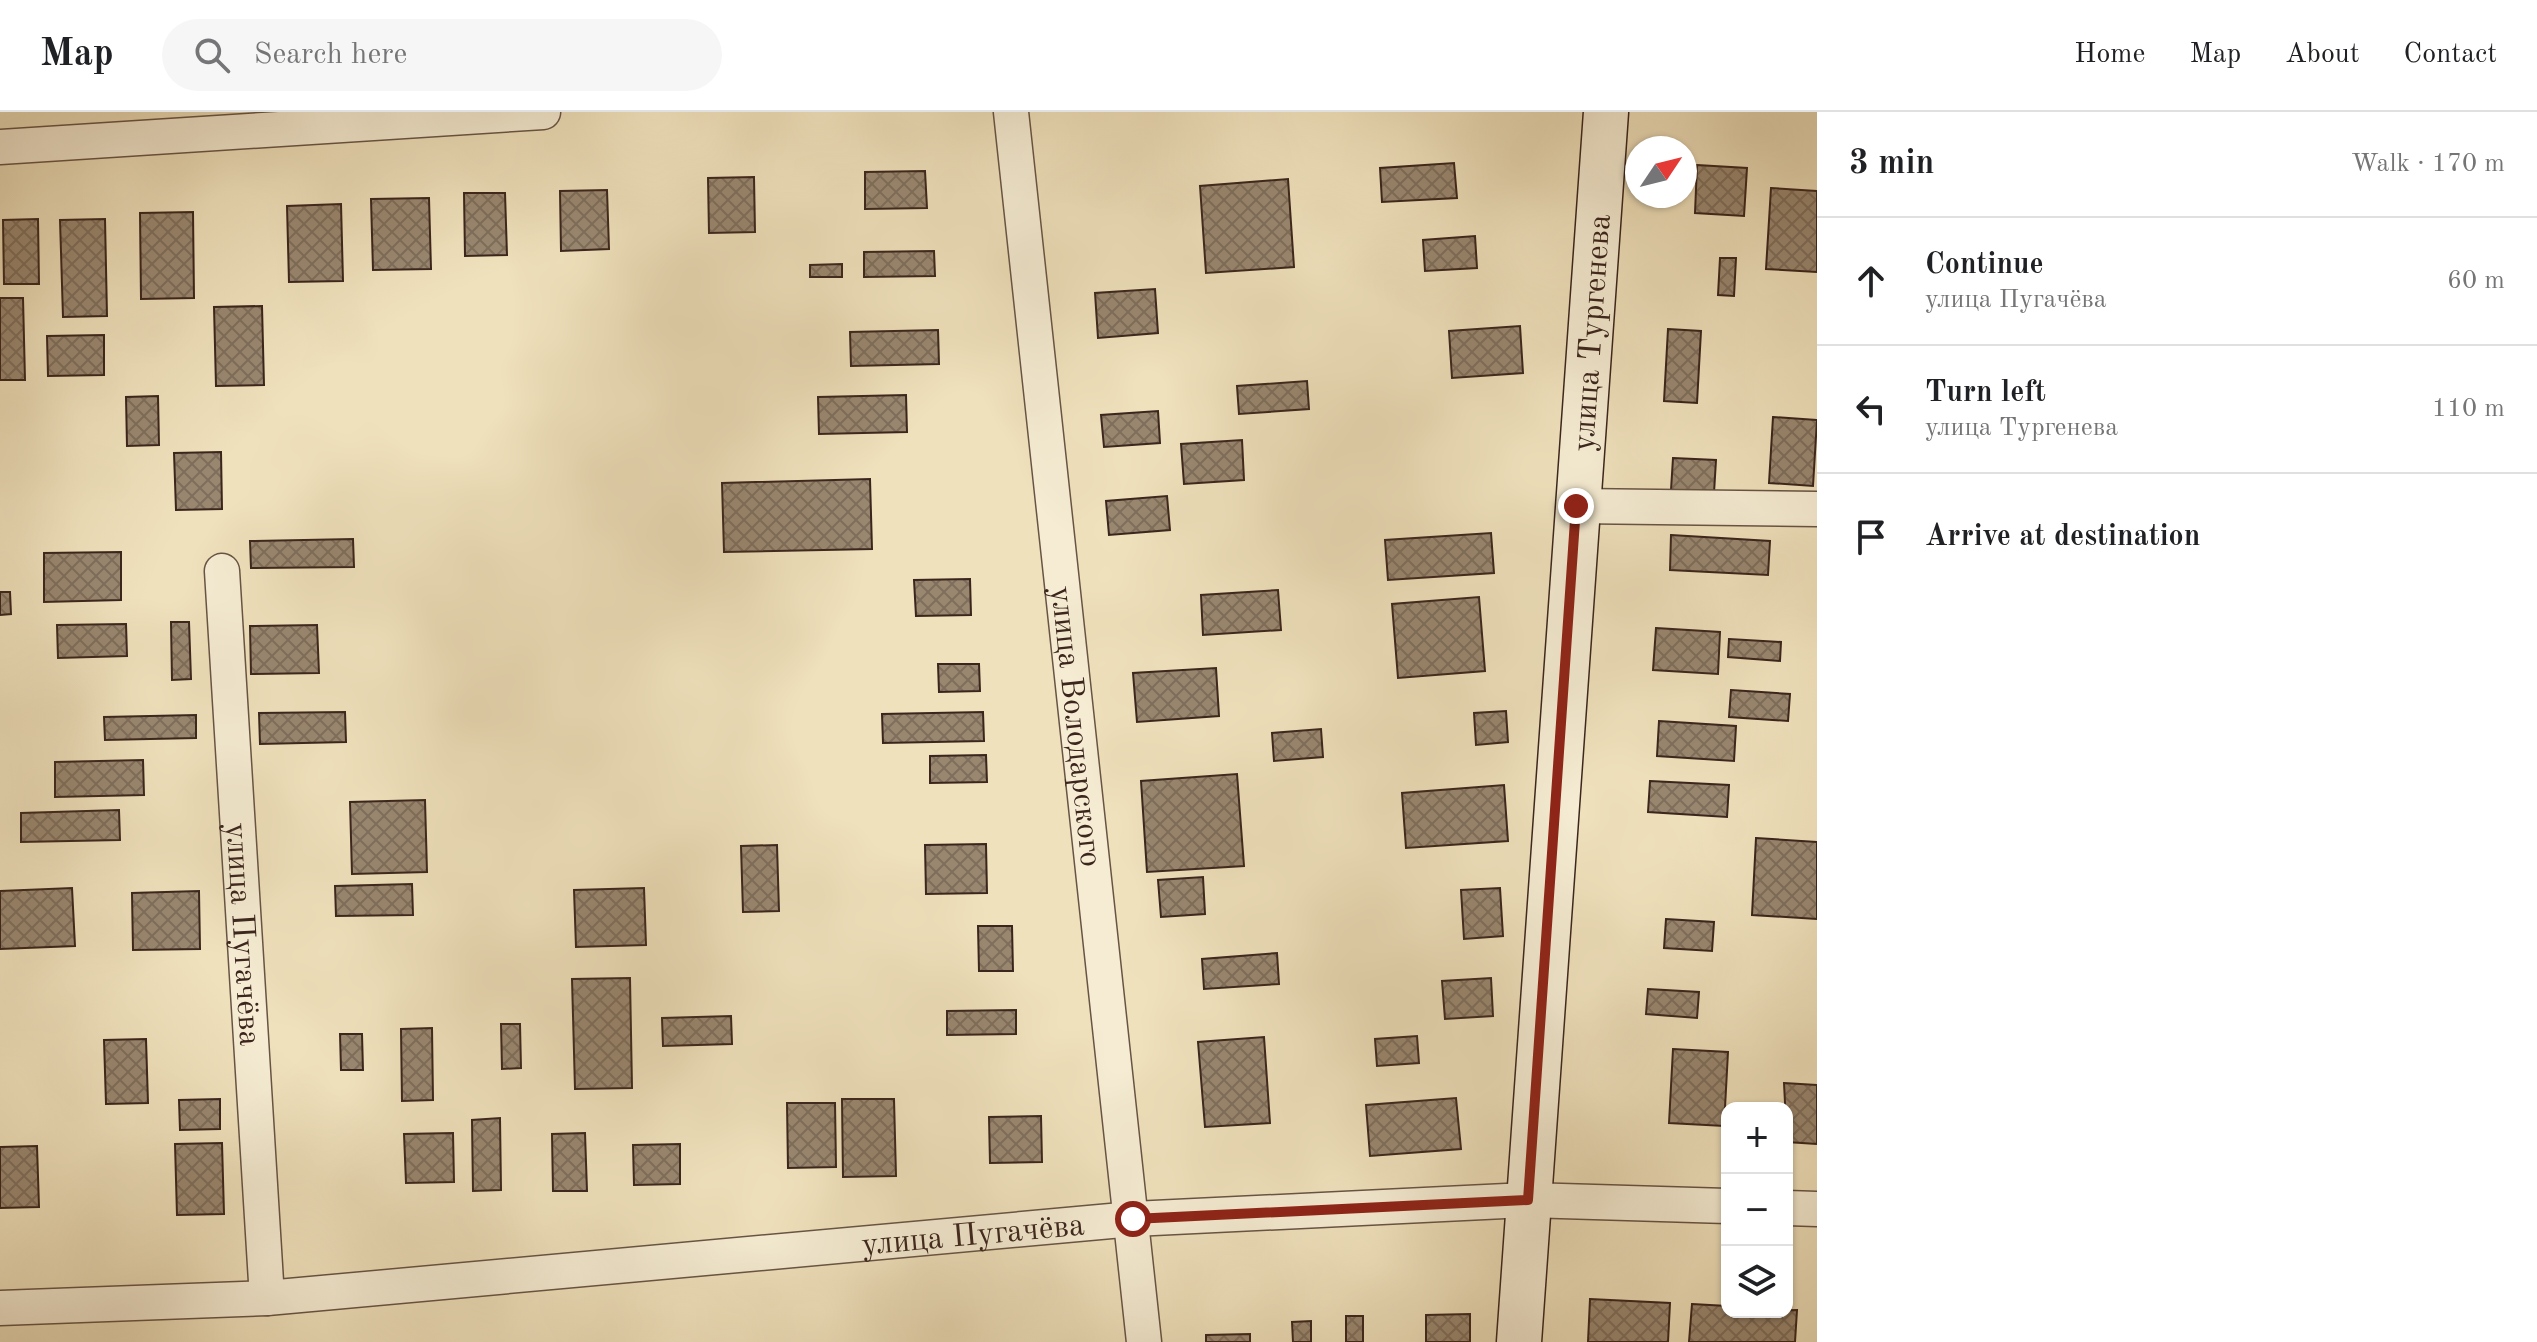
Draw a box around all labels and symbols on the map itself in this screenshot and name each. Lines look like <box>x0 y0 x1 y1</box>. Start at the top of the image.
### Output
north arrow <box>1625 136 1697 208</box>
street label: улица Тургенева <box>1569 213 1618 452</box>
route end <box>1558 488 1594 524</box>
street label: улица Володарского <box>1043 585 1106 869</box>
street label: улица Пугачёва <box>219 822 264 1047</box>
route start <box>1115 1201 1151 1237</box>
street label: улица Пугачёва <box>860 1210 1086 1263</box>

